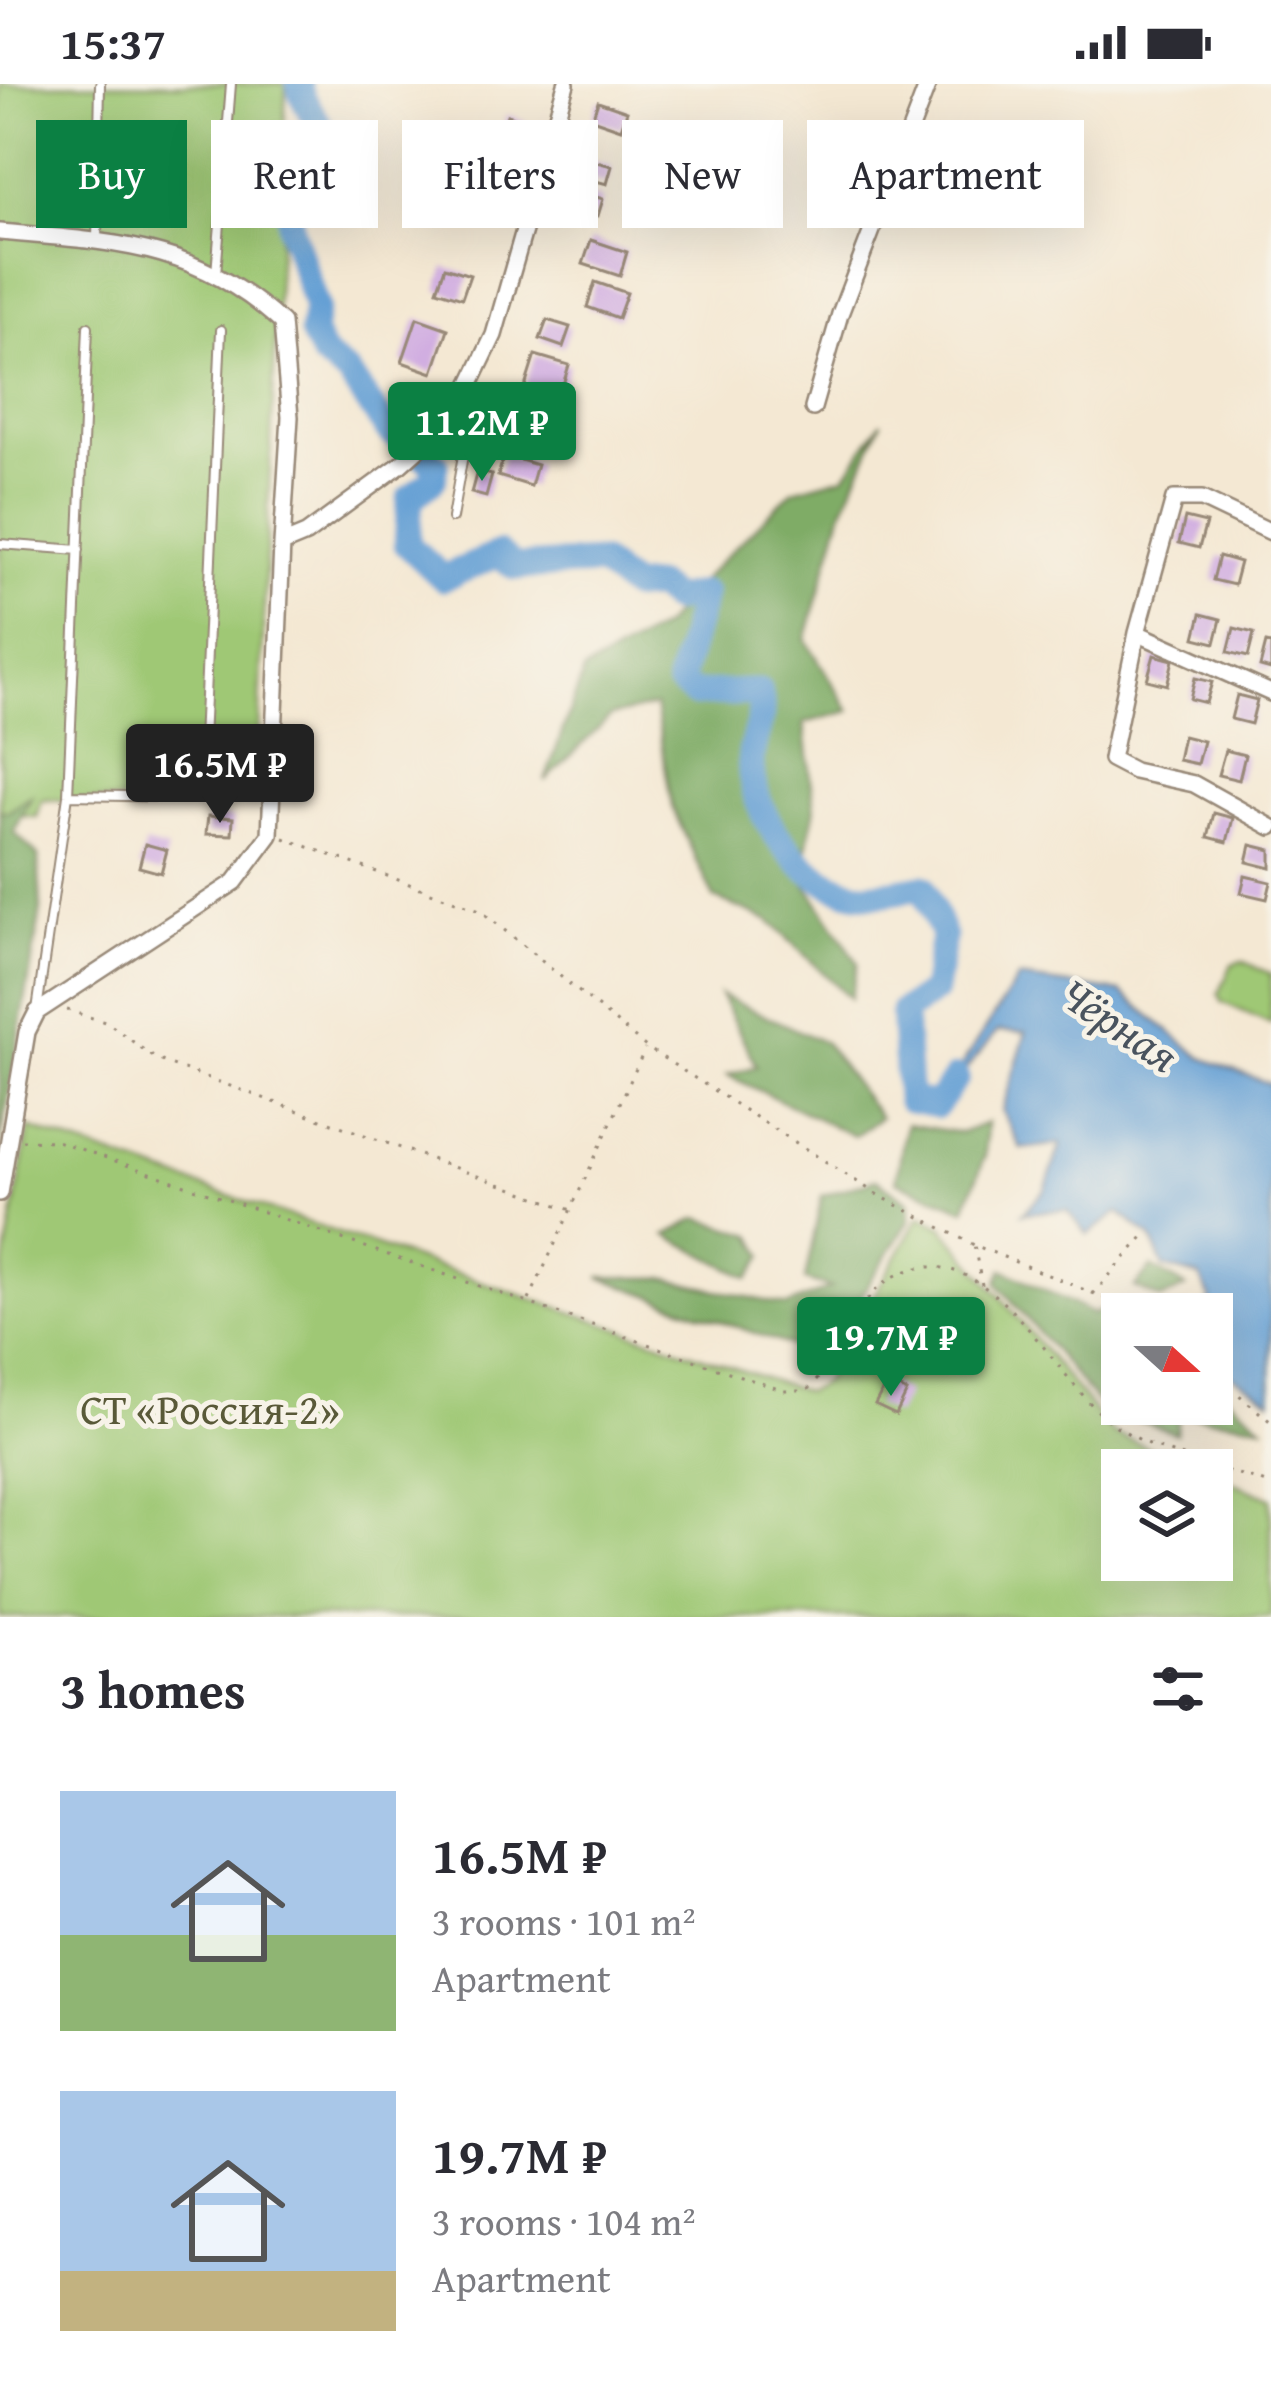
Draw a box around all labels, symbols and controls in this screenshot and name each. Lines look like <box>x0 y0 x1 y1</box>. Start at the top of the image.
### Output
text: 15:37 <box>60 10 166 75</box>
chip: Buy <box>36 120 187 228</box>
chip: Rent <box>211 120 378 228</box>
chip: Filters <box>402 120 598 228</box>
chip: New <box>622 120 783 228</box>
chip: Apartment <box>807 120 1084 228</box>
pin: 11.2M ₽ <box>371 382 593 484</box>
text: 11.2M ₽ <box>415 392 549 449</box>
pin: 16.5M ₽ <box>109 724 331 826</box>
text: 16.5M ₽ <box>153 734 287 791</box>
water label: Чёрная <box>1048 961 1192 1087</box>
north arrow <box>1101 1293 1233 1425</box>
map controls <box>1101 1293 1233 1581</box>
pin: 19.7M ₽ <box>780 1297 1002 1399</box>
text: 19.7M ₽ <box>824 1307 958 1364</box>
park label: СТ «Россия-2» <box>80 1378 340 1439</box>
button: layers <box>1101 1449 1233 1581</box>
text: 3 homes <box>60 1652 246 1727</box>
icon: filters <box>1145 1656 1211 1722</box>
text: 16.5M ₽ <box>432 1817 607 1892</box>
icon: home <box>156 1839 300 1983</box>
text: 3 rooms · 101 m² <box>432 1892 696 1949</box>
text: Apartment <box>432 1949 611 2006</box>
text: 19.7M ₽ <box>432 2117 607 2192</box>
icon: home <box>156 2139 300 2283</box>
text: 3 rooms · 104 m² <box>432 2192 696 2249</box>
text: Apartment <box>432 2249 611 2306</box>

